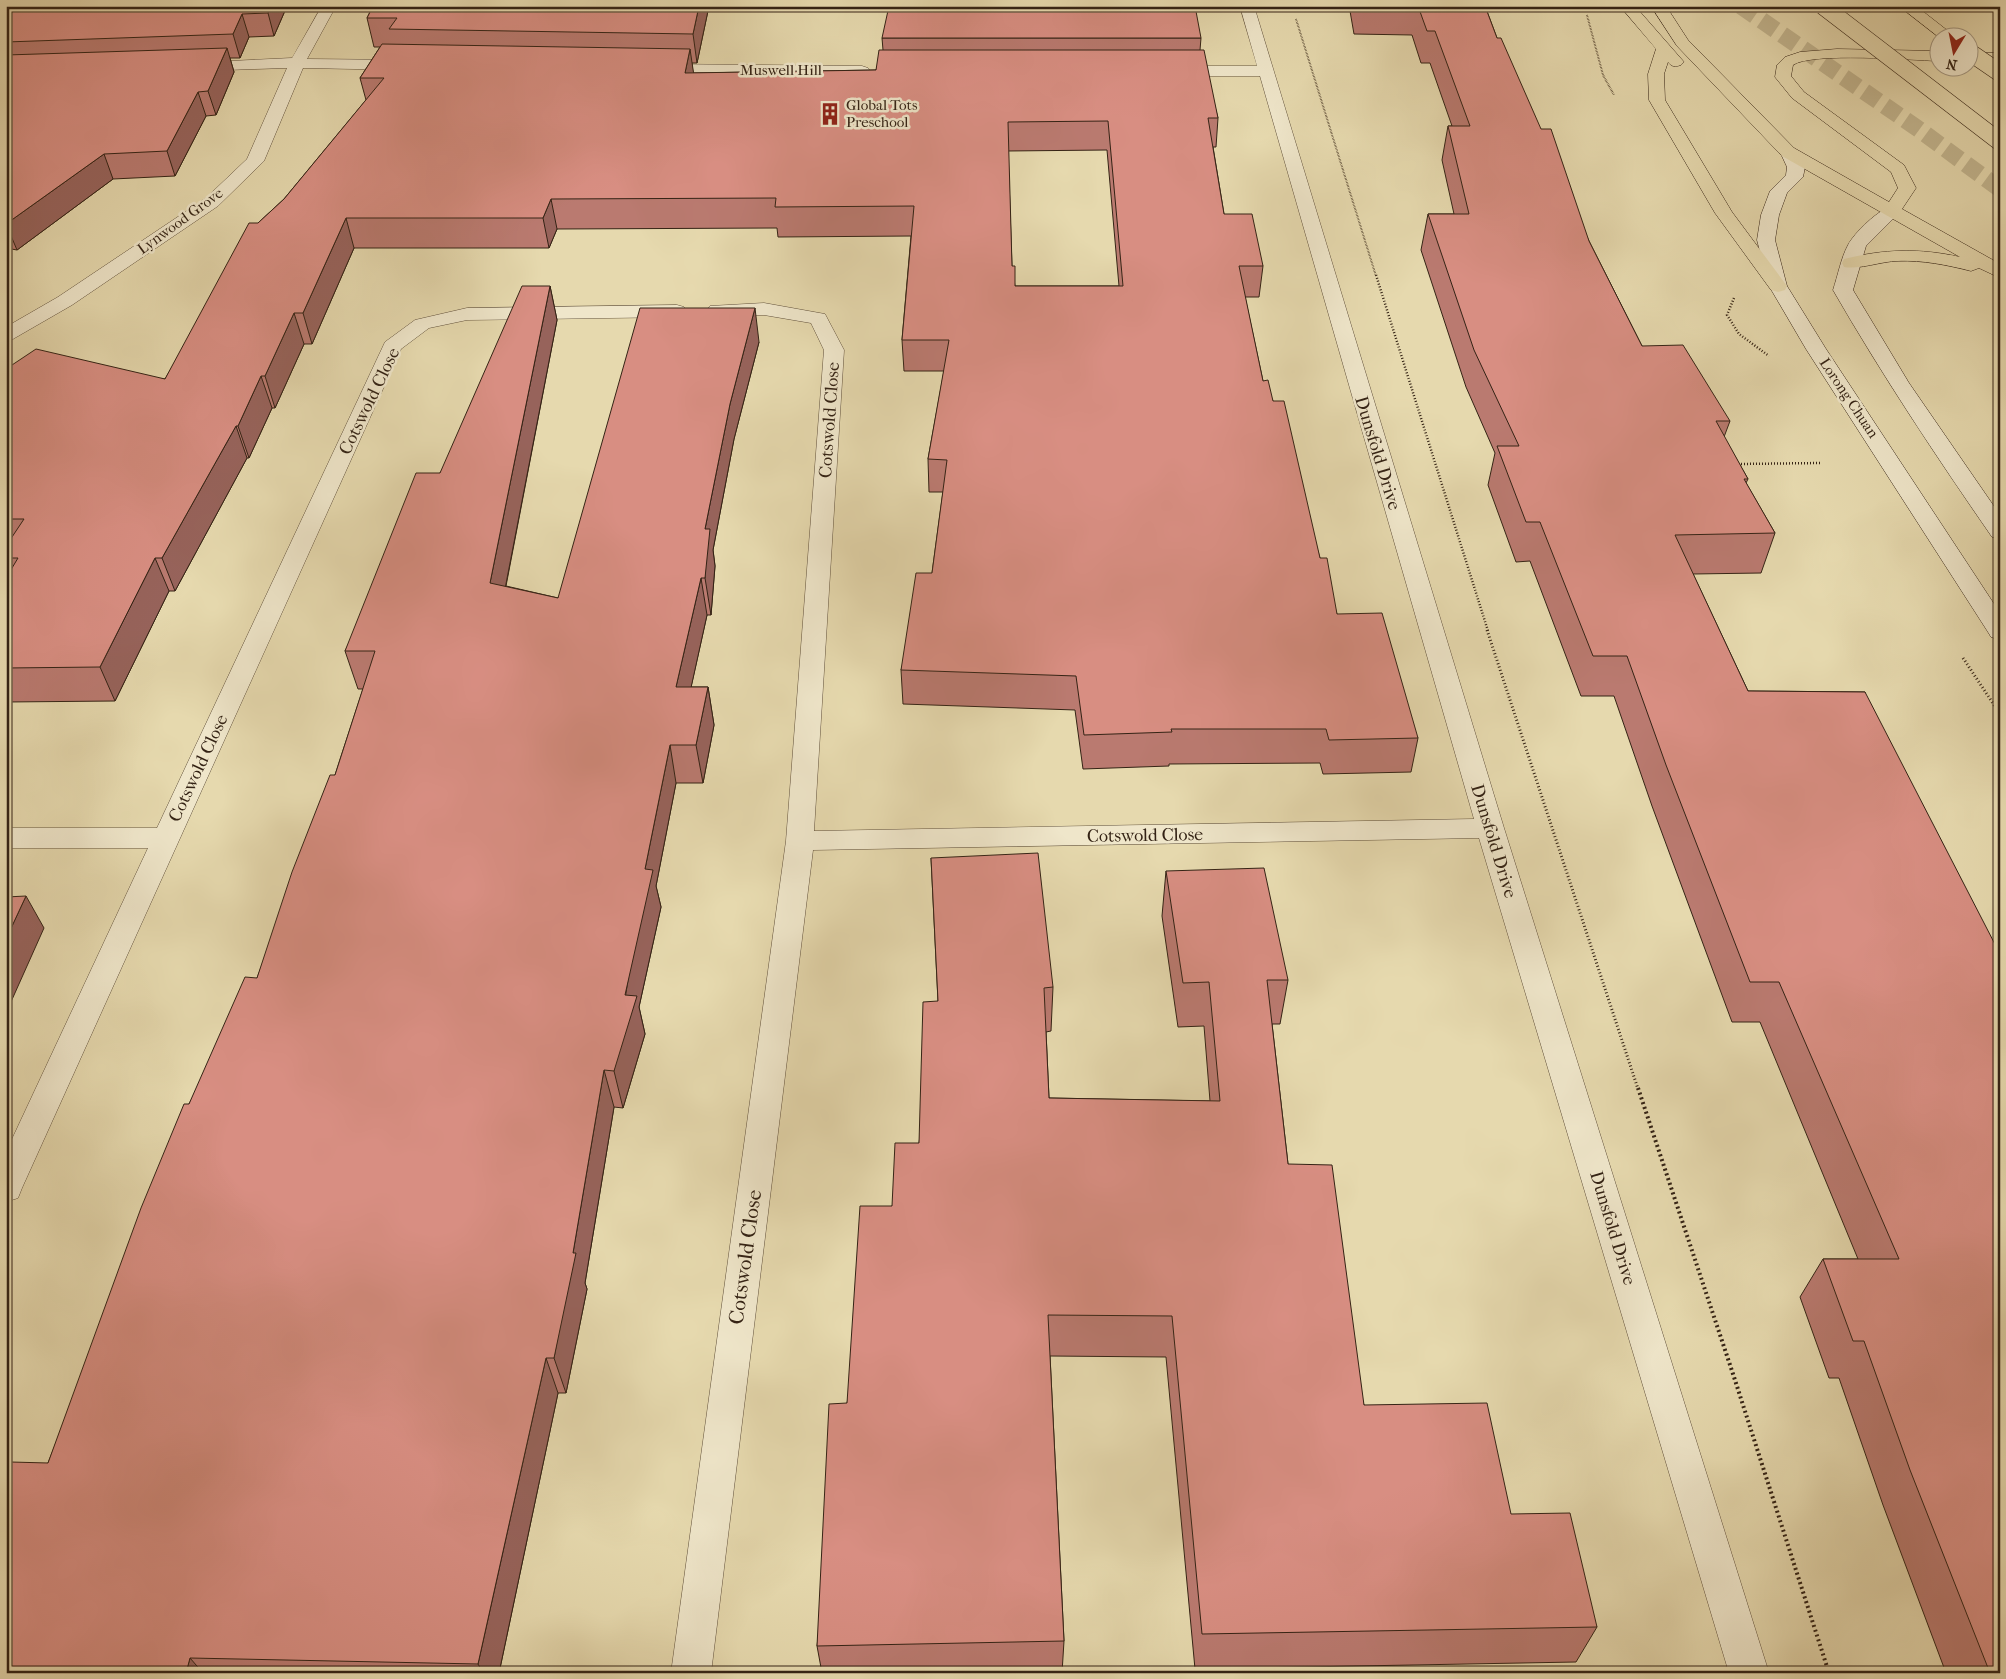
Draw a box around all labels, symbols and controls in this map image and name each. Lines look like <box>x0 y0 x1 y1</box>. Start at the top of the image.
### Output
north arrow <box>1928 28 1978 78</box>
text: N <box>1945 55 1959 74</box>
street label: Muswell Hill <box>740 61 822 79</box>
place label: Global Tots Preschool <box>846 96 918 131</box>
building icon: Global Tots Preschool <box>817 101 843 127</box>
street label: Lynwood Grove <box>134 184 227 258</box>
street label: Cotswold Close <box>335 344 404 458</box>
street label: Lorong Chuan <box>1816 354 1883 442</box>
street label: Cotswold Close <box>815 361 844 479</box>
street label: Dunsfold Drive <box>1350 394 1405 513</box>
street label: Cotswold Close <box>164 711 233 825</box>
street label: Dunsfold Drive <box>1466 782 1521 901</box>
street label: Cotswold Close <box>1087 824 1203 847</box>
street label: Dunsfold Drive <box>1585 1169 1640 1288</box>
street label: Cotswold Close <box>724 1188 766 1326</box>

